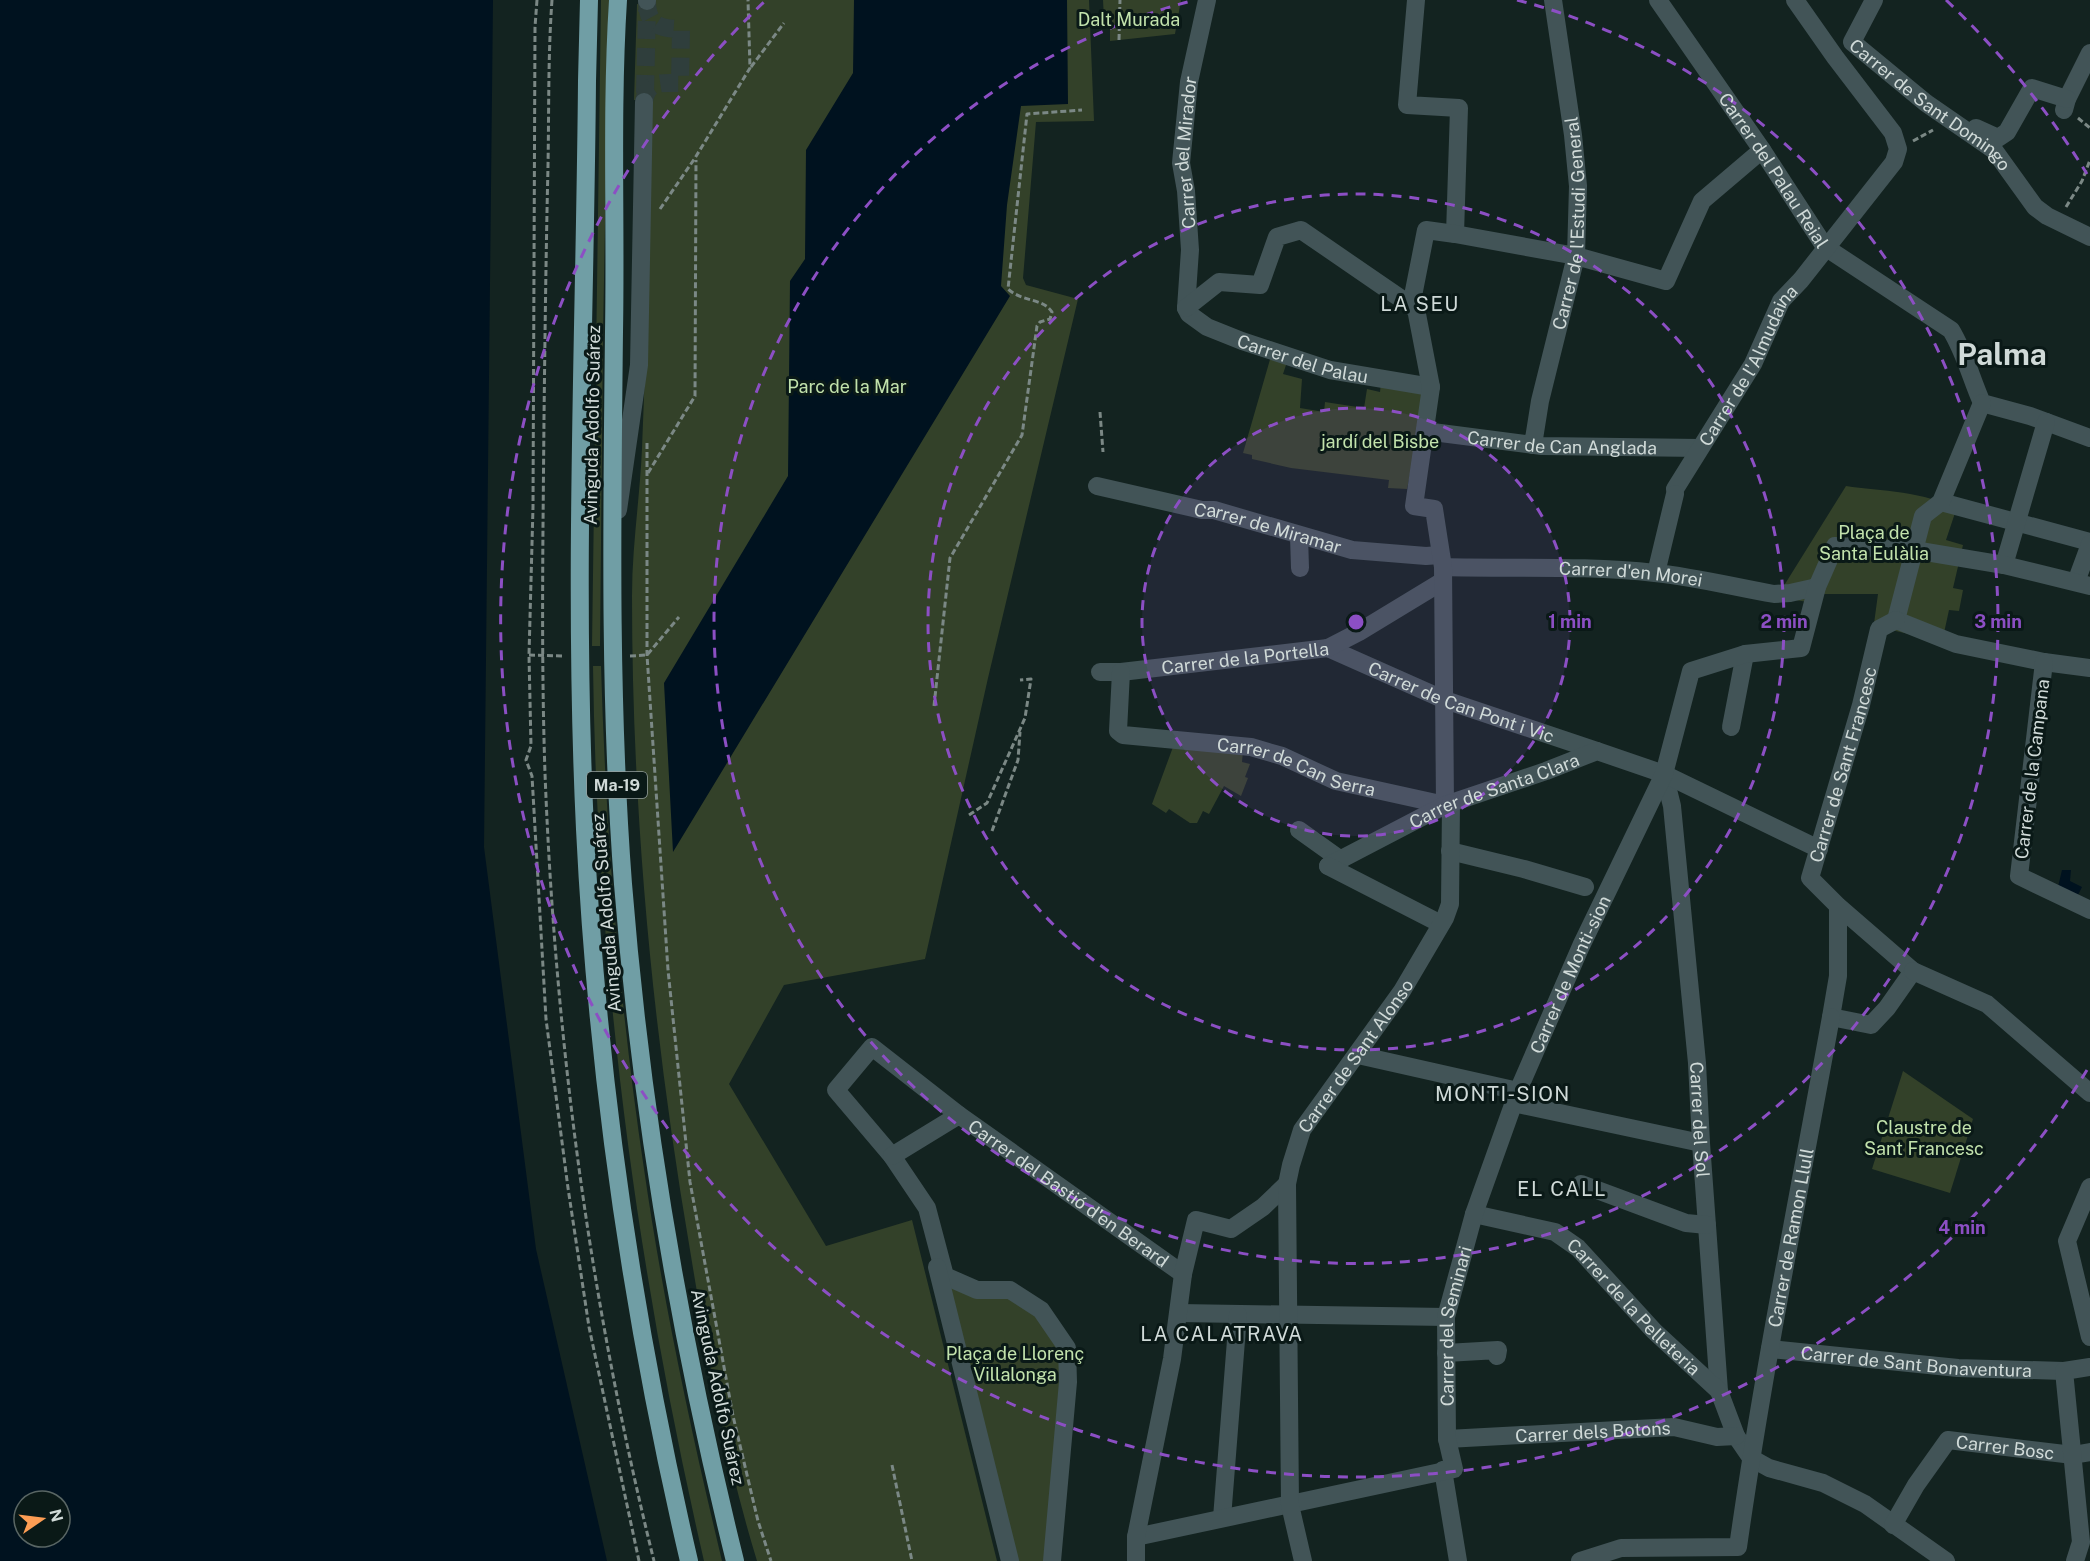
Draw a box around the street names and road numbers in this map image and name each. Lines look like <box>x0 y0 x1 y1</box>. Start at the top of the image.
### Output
street label: Carrer de Sant Domingo <box>1846 34 2016 174</box>
street label: Carrer del Mirador <box>1170 74 1200 230</box>
street label: Carrer del Palau Reial <box>1715 89 1833 252</box>
street label: Carrer de l'Estudi General <box>1548 115 1589 332</box>
street label: Carrer de l'Almudaina <box>1694 280 1801 449</box>
street label: Avinguda Adolfo Suárez <box>580 325 604 525</box>
street label: Carrer del Palau <box>1235 330 1370 387</box>
street label: Carrer de Can Anglada <box>1466 426 1657 458</box>
street label: Carrer de Miramar <box>1192 498 1344 557</box>
street label: Carrer d'en Morei <box>1559 557 1704 590</box>
street label: Carrer de la Portella <box>1160 637 1330 678</box>
street label: Carrer de Can Pont i Vic <box>1365 657 1557 746</box>
street label: Carrer de Sant Francesc <box>1805 664 1880 865</box>
street label: Carrer de la Campana <box>2011 678 2053 860</box>
street label: Carrer de Can Serra <box>1216 733 1377 800</box>
street label: Carrer de Santa Clara <box>1405 749 1582 832</box>
road number: Ma-19 <box>587 772 647 798</box>
street label: Avinguda Adolfo Suárez <box>587 812 625 1014</box>
street label: Carrer de Monti-sion <box>1525 892 1614 1057</box>
street label: Carrer de Sant Alonso <box>1293 975 1417 1137</box>
street label: Carrer del Sol <box>1686 1061 1714 1178</box>
street label: Carrer del Bastió d'en Berard <box>964 1115 1173 1271</box>
street label: Carrer de Ramon Llull <box>1763 1146 1817 1329</box>
street label: Carrer de la Pelleteria <box>1564 1234 1705 1379</box>
street label: Carrer del Seminari <box>1436 1243 1475 1406</box>
street label: Avinguda Adolfo Suárez <box>687 1287 749 1487</box>
street label: Carrer de Sant Bonaventura <box>1800 1342 2032 1381</box>
street label: Carrer dels Botons <box>1515 1417 1671 1446</box>
street label: Carrer Bosc <box>1955 1431 2056 1463</box>

